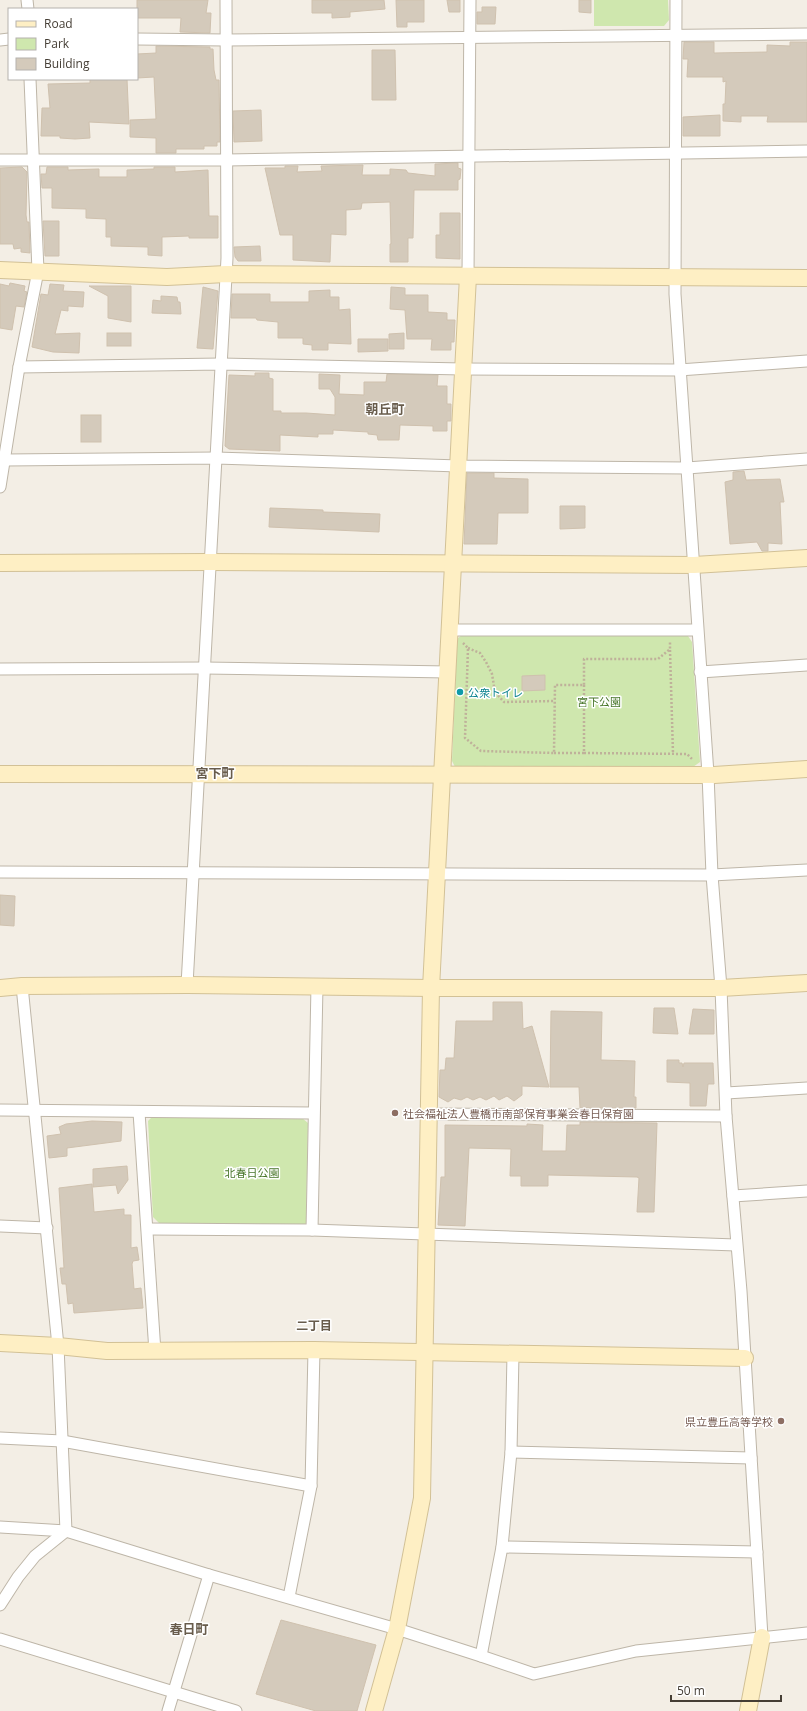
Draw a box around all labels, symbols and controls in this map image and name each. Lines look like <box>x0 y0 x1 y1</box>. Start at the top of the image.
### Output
legend <box>8 8 138 80</box>
text: Road <box>44 15 73 32</box>
text: Park <box>44 35 70 52</box>
text: Building <box>44 55 90 72</box>
district label: 朝丘町 <box>365 400 405 418</box>
place label: 公衆トイレ <box>468 685 523 700</box>
marker: 公衆トイレ <box>455 687 465 697</box>
park label: 宮下公園 <box>577 694 621 709</box>
district label: 宮下町 <box>195 764 235 782</box>
place label: 社会福祉法人豊橋市南部保育事業会春日保育園 <box>403 1106 634 1121</box>
marker: 社会福祉法人豊橋市南部保育事業会春日保育園 <box>390 1108 400 1118</box>
park label: 北春日公園 <box>225 1165 280 1180</box>
district label: 二丁目 <box>296 1317 332 1334</box>
place label: 県立豊丘高等学校 <box>685 1414 773 1429</box>
marker: 県立豊丘高等学校 <box>776 1416 786 1426</box>
district label: 春日町 <box>169 1620 209 1638</box>
scale bar <box>671 1677 781 1703</box>
text: 50 m <box>677 1682 705 1699</box>

